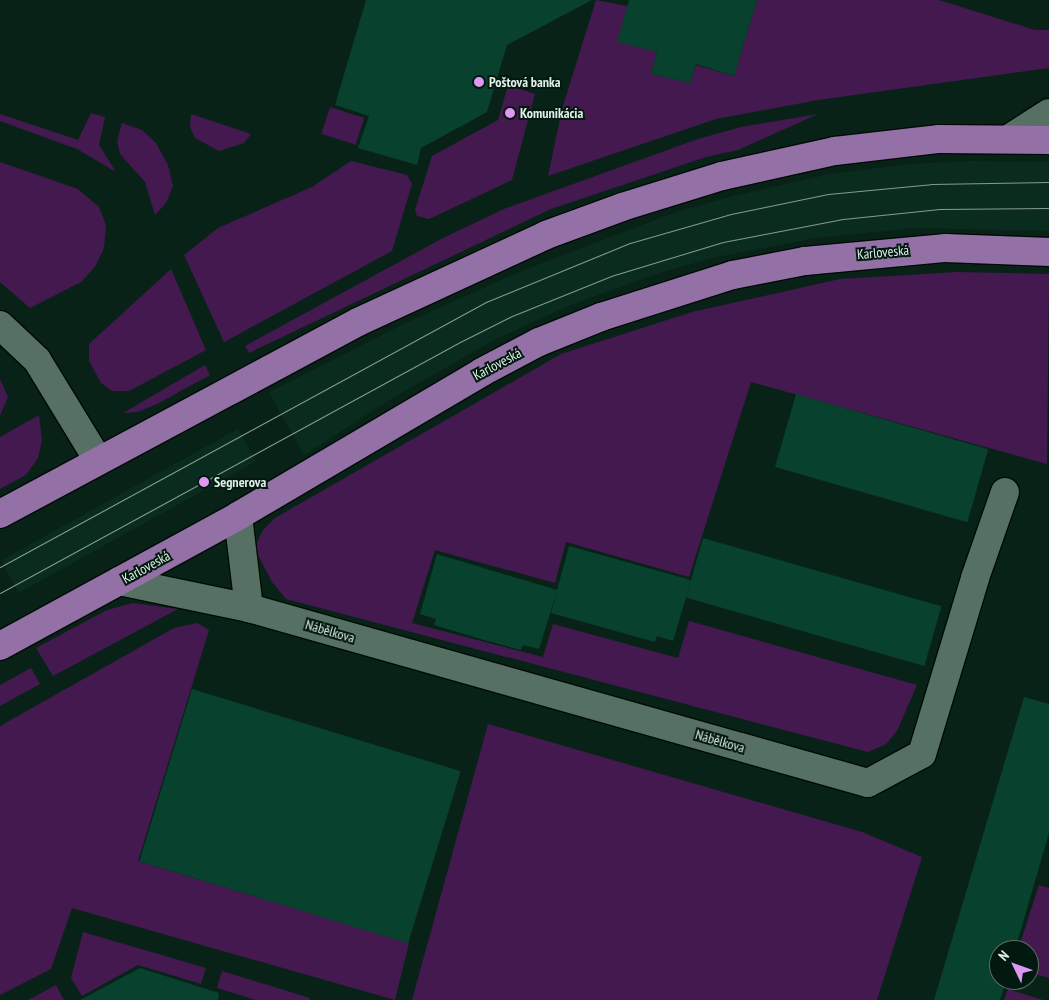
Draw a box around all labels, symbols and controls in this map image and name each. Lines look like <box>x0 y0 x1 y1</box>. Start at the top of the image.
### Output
place label: Poštová banka <box>489 74 561 90</box>
marker: Poštová banka <box>473 76 485 88</box>
place label: Komunikácia <box>520 105 583 121</box>
marker: Komunikácia <box>504 107 516 119</box>
street label: Karloveská <box>856 241 910 263</box>
street label: Karloveská <box>470 344 524 384</box>
place label: Segnerova <box>214 474 266 490</box>
marker: Segnerova <box>198 476 210 488</box>
street label: Karloveská <box>119 547 173 587</box>
street label: Nábělkova <box>303 616 357 646</box>
street label: Nábělkova <box>693 726 747 756</box>
north arrow <box>989 940 1039 990</box>
text: N <box>994 947 1013 964</box>

